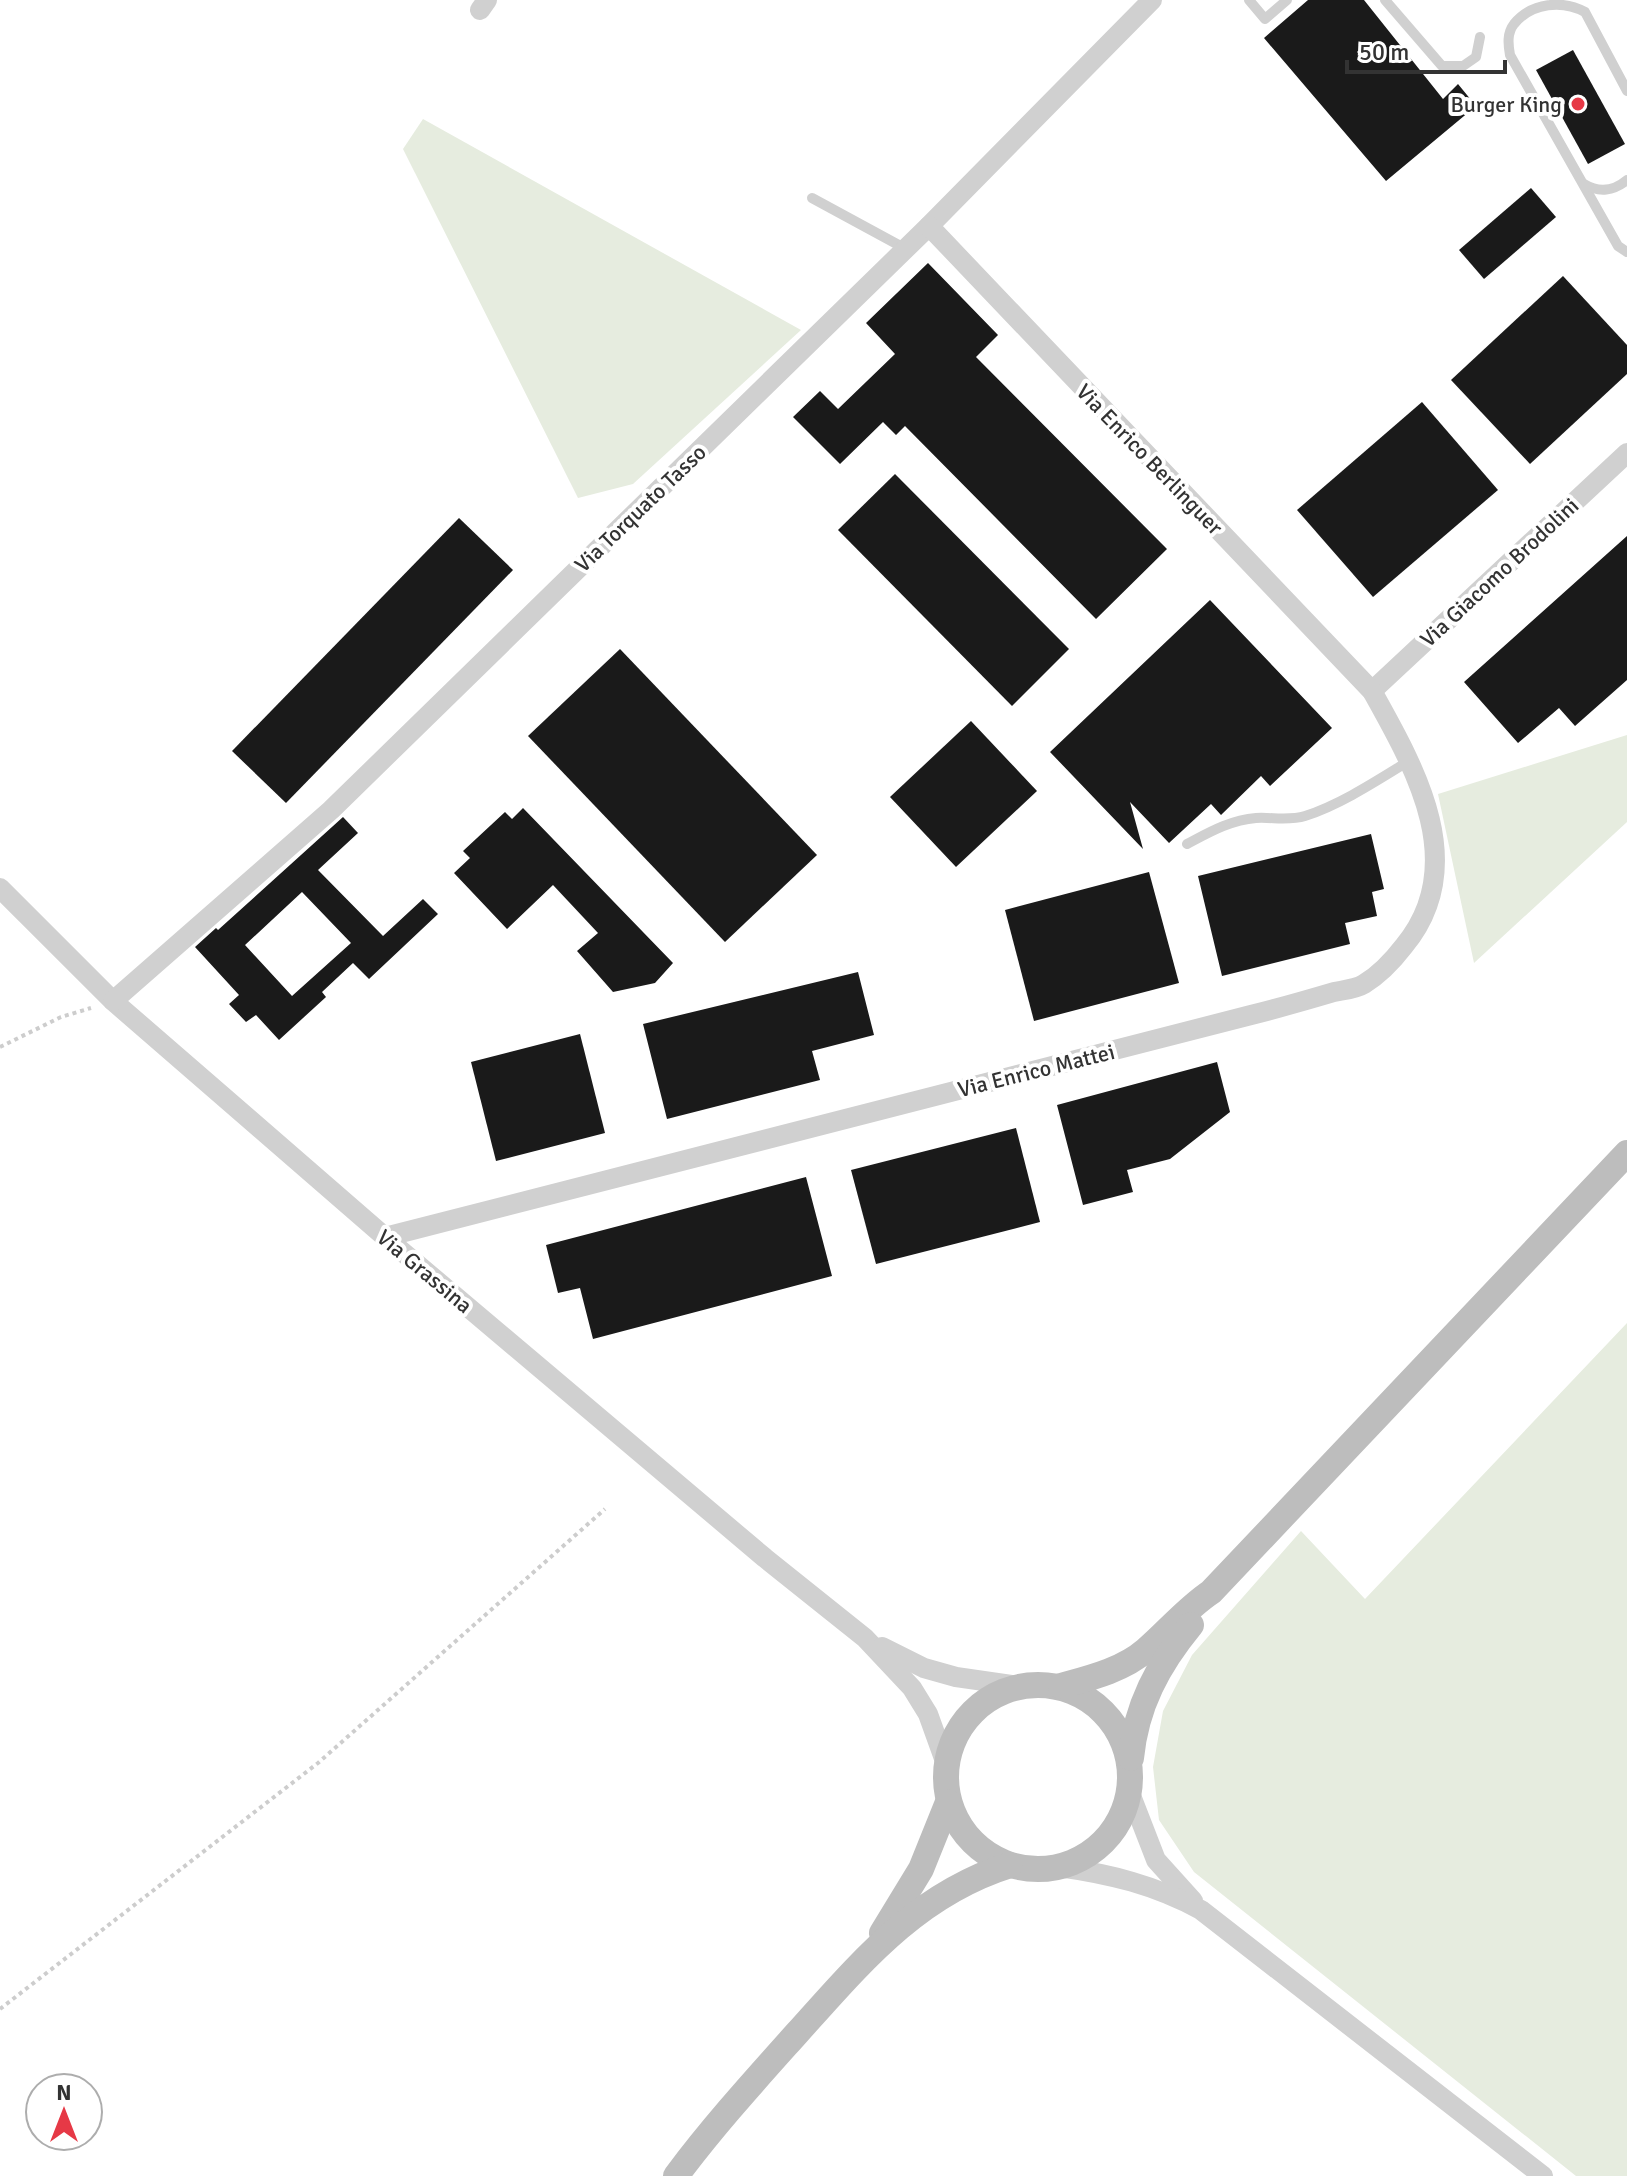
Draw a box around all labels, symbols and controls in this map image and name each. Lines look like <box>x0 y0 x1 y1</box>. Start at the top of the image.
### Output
scale bar <box>1347 24 1505 74</box>
text: 50 m <box>1359 37 1409 67</box>
place label: Burger King <box>1451 91 1562 118</box>
marker: Burger King <box>1569 95 1587 113</box>
street label: Via Enrico Berlinguer <box>1071 378 1229 540</box>
street label: Via Torquato Tasso <box>569 439 712 578</box>
street label: Via Giacomo Brodolini <box>1415 492 1584 653</box>
street label: Via Enrico Mattei <box>955 1038 1117 1103</box>
street label: Via Grassina <box>371 1224 478 1319</box>
north arrow <box>24 2072 104 2152</box>
text: N <box>56 2079 72 2106</box>

